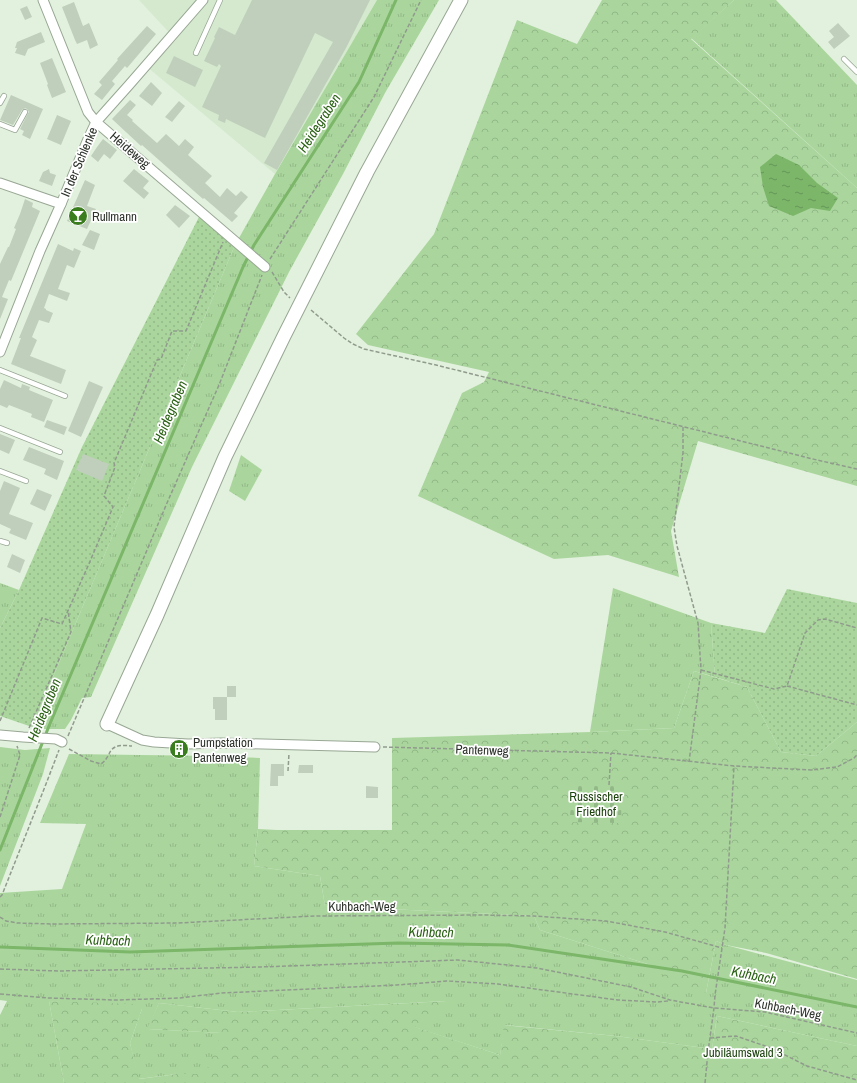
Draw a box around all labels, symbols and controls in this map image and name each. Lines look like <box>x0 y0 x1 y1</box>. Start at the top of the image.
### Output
water label: Heidegraben <box>293 90 345 156</box>
street label: In der Schlenke <box>57 125 101 199</box>
street label: Heideweg <box>106 128 154 172</box>
bar icon: Rullmann <box>67 205 89 227</box>
place label: Rullmann <box>92 208 137 225</box>
water label: Heidegraben <box>149 378 191 446</box>
water label: Heidegraben <box>23 676 65 744</box>
place label: Pumpstation Pantenweg <box>193 734 253 766</box>
building icon: Pumpstation Pantenweg <box>168 738 190 760</box>
street label: Pantenweg <box>455 741 509 759</box>
park label: Russischer Friedhof <box>569 788 623 820</box>
street label: Kuhbach-Weg <box>328 898 396 915</box>
water label: Kuhbach <box>408 923 454 941</box>
water label: Kuhbach <box>85 930 131 950</box>
water label: Kuhbach <box>730 962 778 988</box>
street label: Kuhbach-Weg <box>753 994 823 1024</box>
park label: Jubiläumswald 3 <box>703 1044 783 1061</box>

